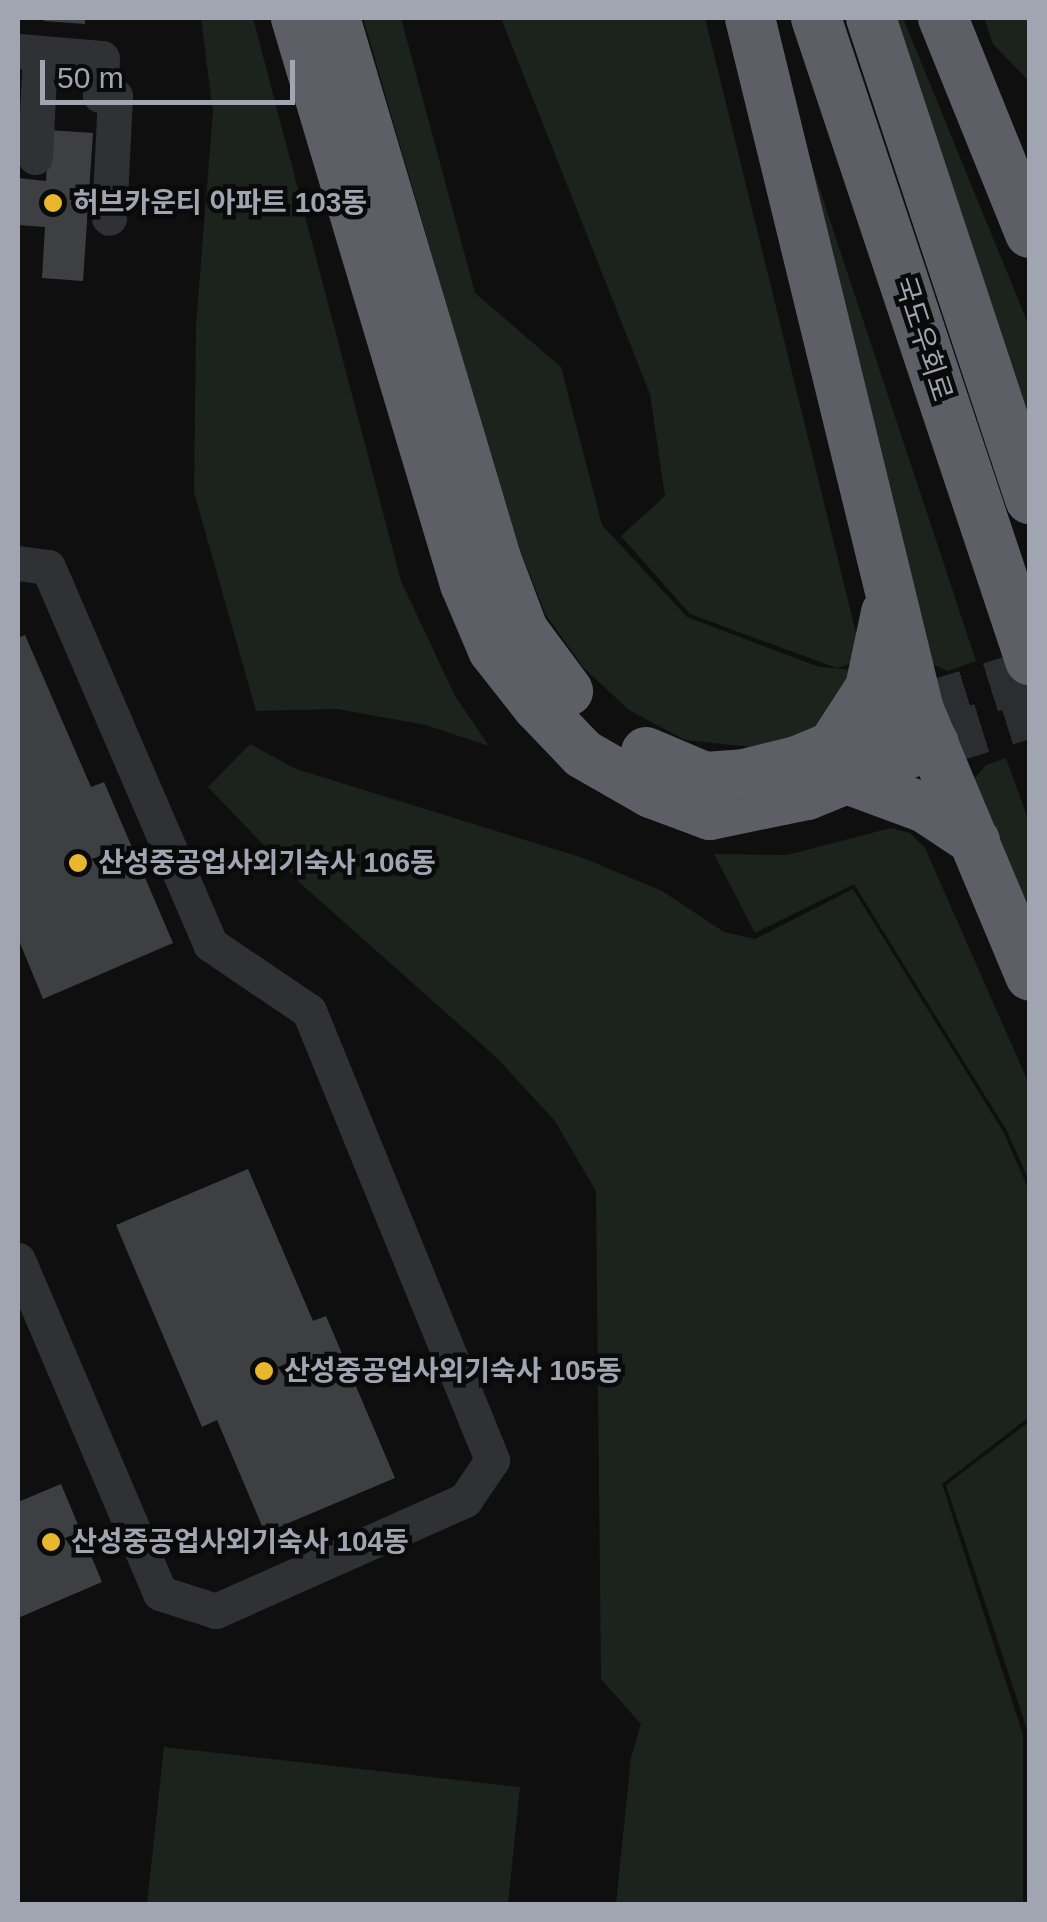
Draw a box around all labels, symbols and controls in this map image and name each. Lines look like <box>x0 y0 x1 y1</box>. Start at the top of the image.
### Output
scale bar <box>45 40 300 102</box>
text: 50 m <box>57 61 124 94</box>
place label: 허브카운티 아파트 103동 <box>73 186 367 220</box>
marker: 허브카운티 아파트 103동 <box>42 192 64 214</box>
street label: 국도우회로 <box>887 273 959 405</box>
place label: 산성중공업사외기숙사 106동 <box>98 846 436 880</box>
marker: 산성중공업사외기숙사 106동 <box>67 852 89 874</box>
place label: 산성중공업사외기숙사 105동 <box>284 1354 622 1388</box>
marker: 산성중공업사외기숙사 105동 <box>253 1360 275 1382</box>
place label: 산성중공업사외기숙사 104동 <box>71 1525 409 1559</box>
marker: 산성중공업사외기숙사 104동 <box>40 1531 62 1553</box>

